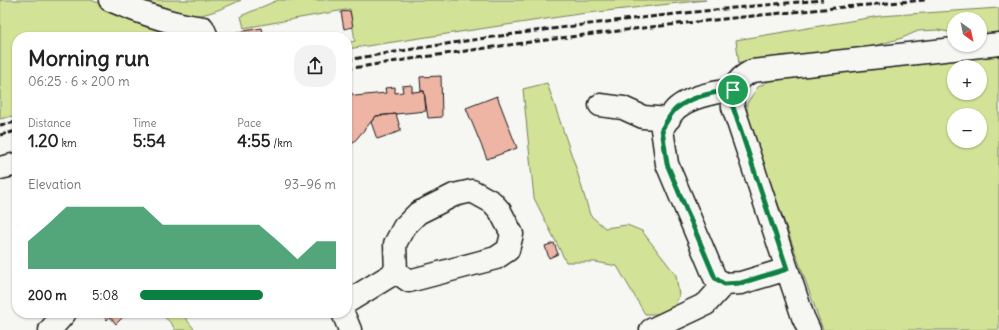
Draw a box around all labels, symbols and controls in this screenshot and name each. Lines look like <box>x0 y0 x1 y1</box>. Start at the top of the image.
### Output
north arrow <box>947 12 987 52</box>
map controls <box>947 12 987 148</box>
text: Morning run <box>28 44 150 72</box>
button: share <box>294 45 336 87</box>
button: + <box>947 60 987 100</box>
text: 06:25 · 6 × 200 m <box>28 73 130 90</box>
pin <box>716 73 750 107</box>
icon: arrive <box>722 79 744 101</box>
button: − <box>947 108 987 148</box>
text: Distance <box>28 116 71 130</box>
text: Time <box>133 116 156 130</box>
text: Pace <box>237 116 261 130</box>
text: 1.20 <box>28 130 59 152</box>
text: 5:54 <box>133 130 166 152</box>
text: 4:55 <box>237 130 271 152</box>
text: km <box>59 136 77 150</box>
text: /km <box>271 136 292 150</box>
text: Elevation <box>28 176 81 193</box>
text: 93–96 m <box>284 176 336 193</box>
text: 200 m <box>28 287 67 304</box>
text: 5:08 <box>92 287 118 304</box>

